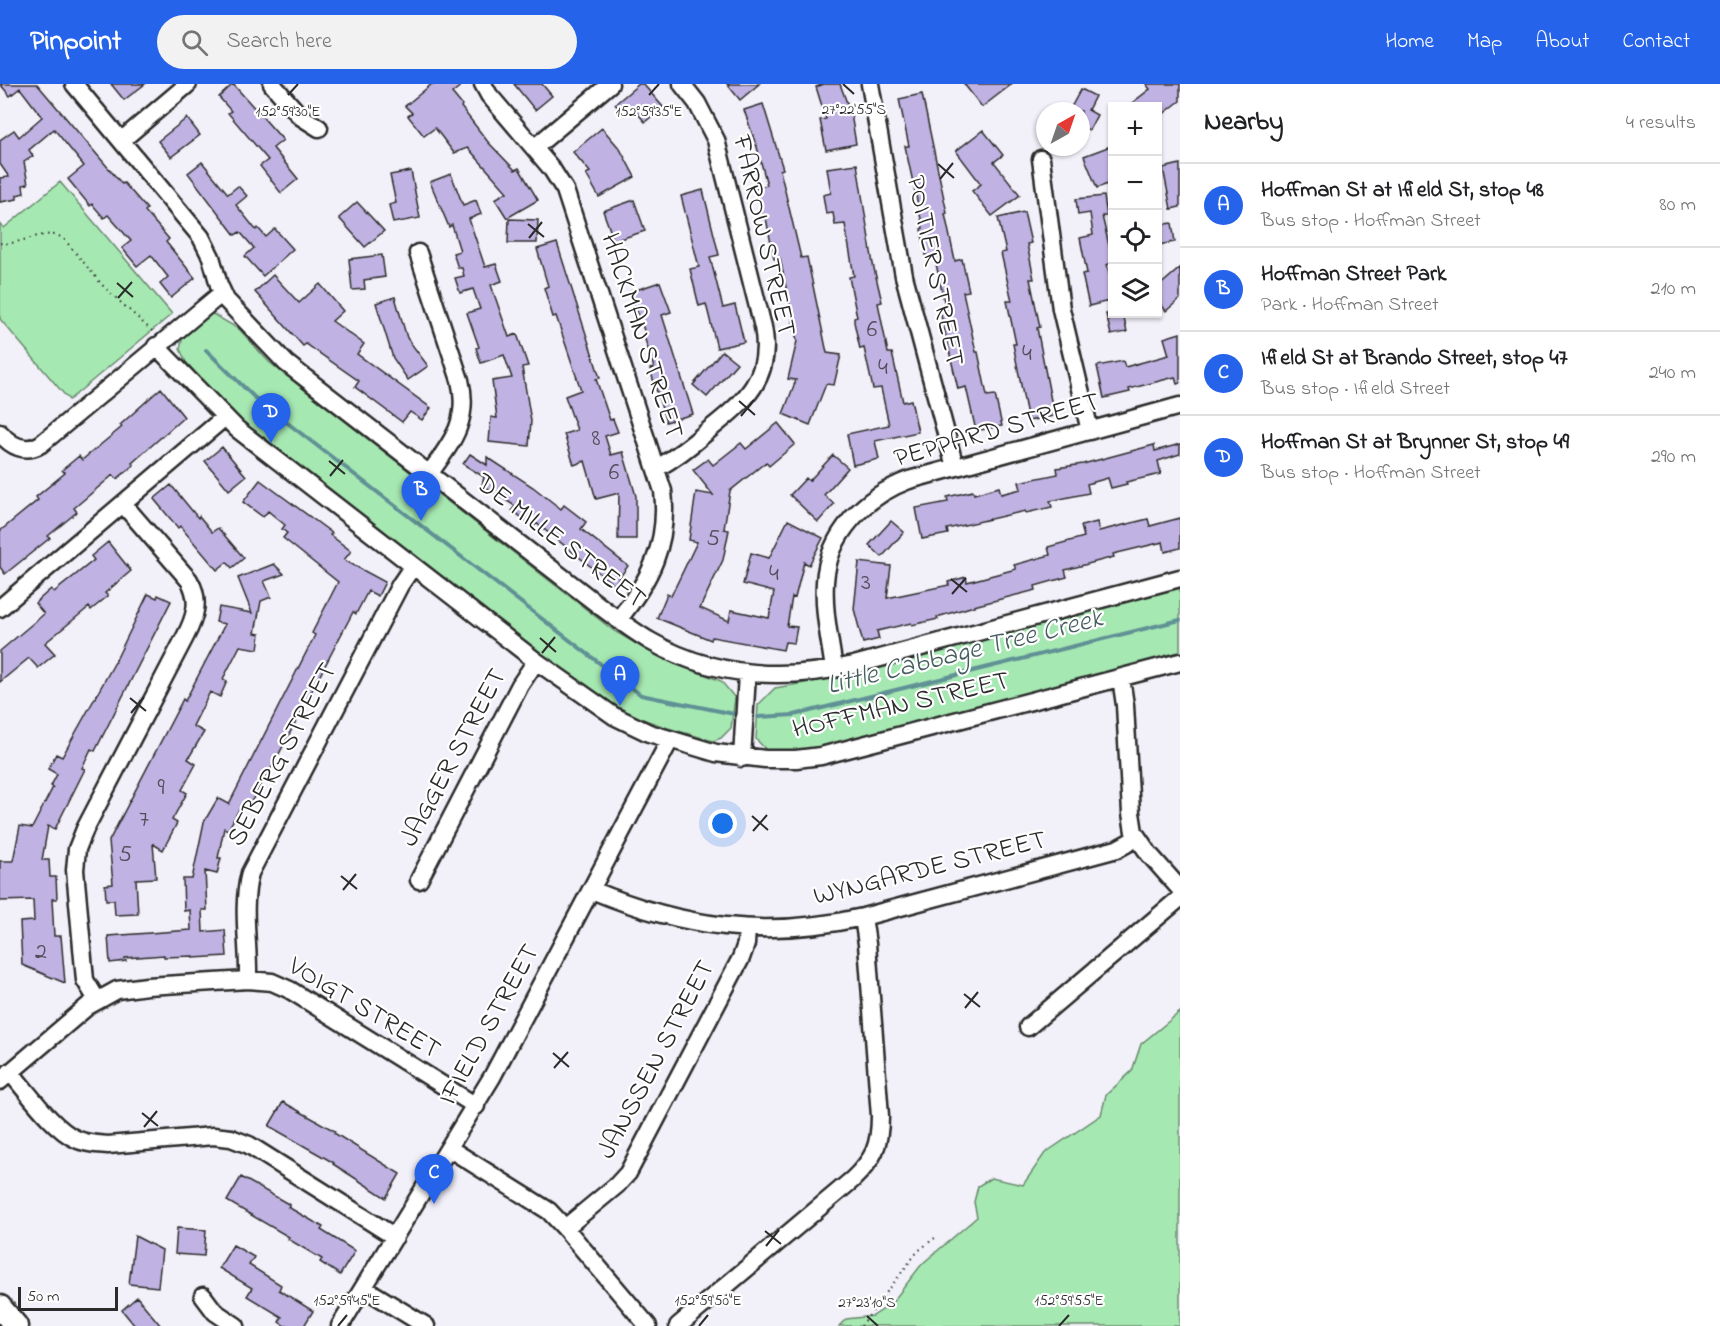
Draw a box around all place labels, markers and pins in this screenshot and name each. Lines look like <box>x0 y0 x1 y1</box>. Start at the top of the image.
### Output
pin: D <box>252 394 290 443</box>
pin: B <box>402 472 440 521</box>
pin: A <box>600 656 640 706</box>
pin: C <box>414 1154 454 1204</box>

